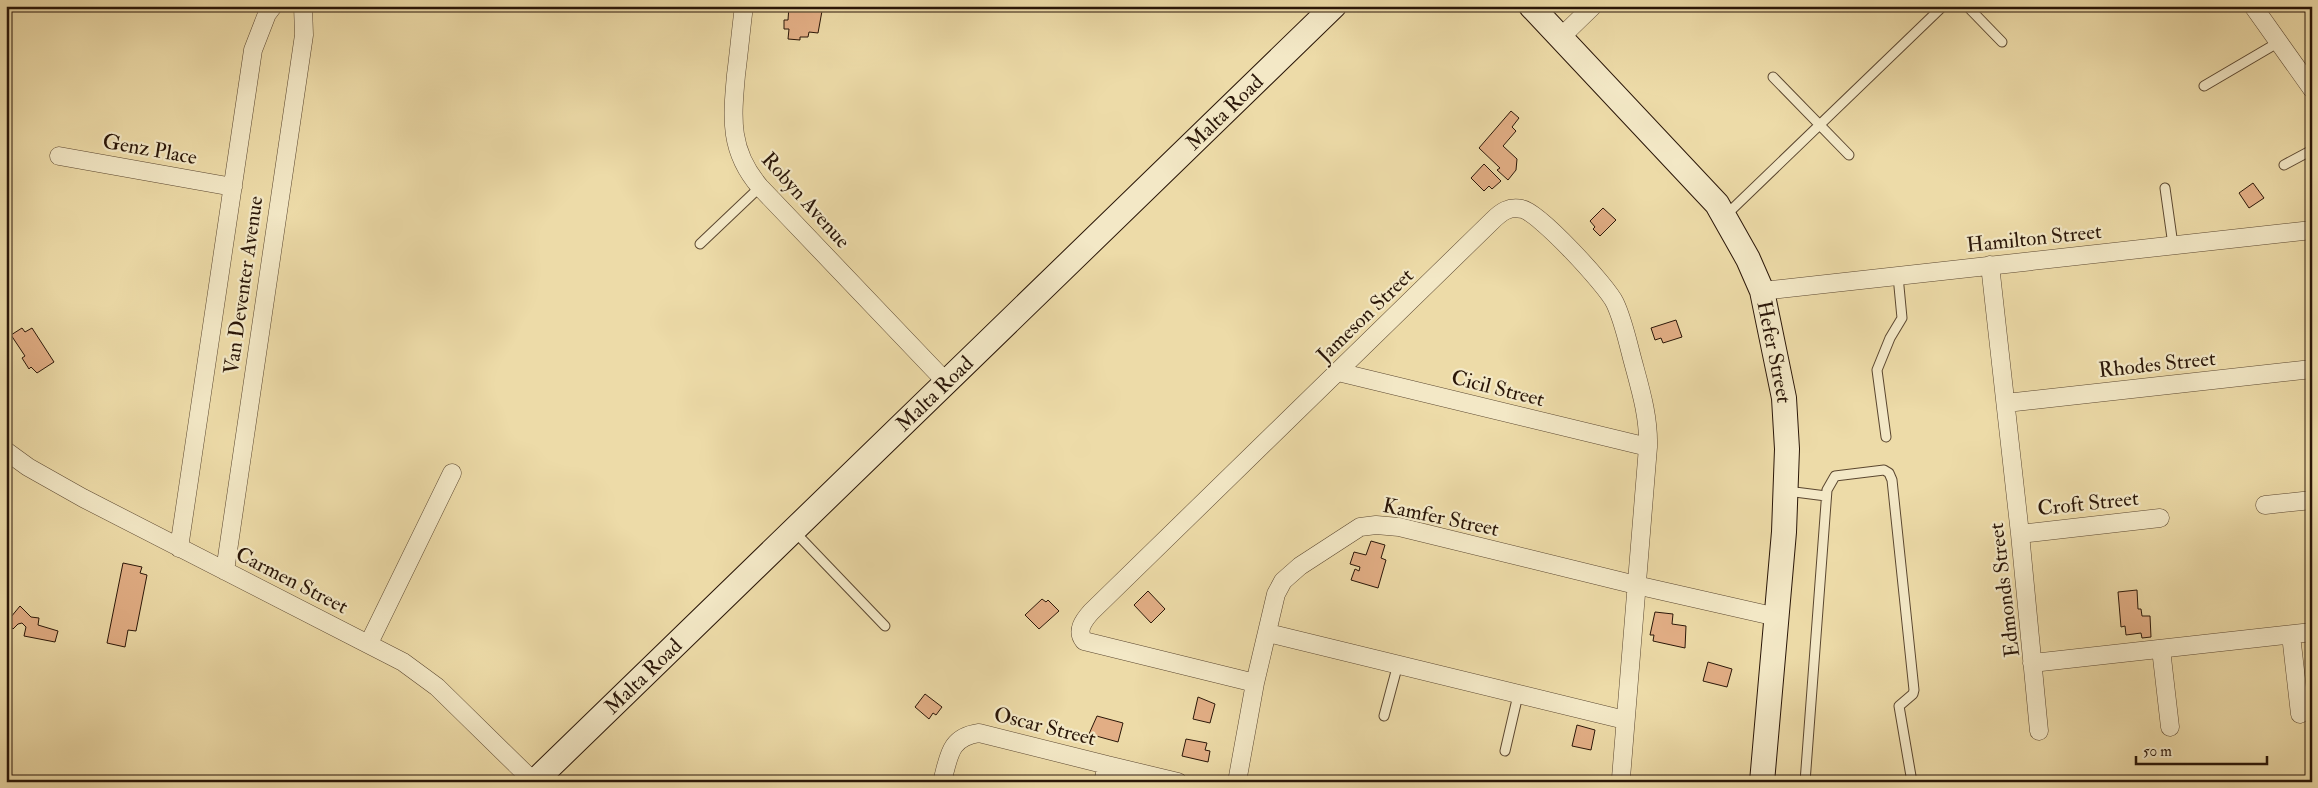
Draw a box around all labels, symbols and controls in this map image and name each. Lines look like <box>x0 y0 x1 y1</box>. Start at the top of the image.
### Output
street label: Malta Road <box>1180 68 1270 156</box>
street label: Genz Place <box>101 128 199 171</box>
street label: Robyn Avenue <box>755 147 856 254</box>
street label: Van Deventer Avenue <box>218 194 269 376</box>
street label: Hamilton Street <box>1965 218 2103 259</box>
street label: Jameson Street <box>1310 262 1420 369</box>
street label: Hefer Street <box>1750 298 1797 404</box>
street label: Rhodes Street <box>2097 345 2217 384</box>
street label: Malta Road <box>890 350 980 438</box>
street label: Cicil Street <box>1448 364 1548 413</box>
street label: Croft Street <box>2036 485 2140 522</box>
street label: Kamfer Street <box>1380 492 1502 543</box>
street label: Edmonds Street <box>1983 521 2026 659</box>
street label: Carmen Street <box>231 541 353 620</box>
street label: Malta Road <box>599 632 688 720</box>
street label: Oscar Street <box>991 701 1099 752</box>
scale bar <box>2136 733 2267 765</box>
text: 50 m <box>2143 742 2172 761</box>

